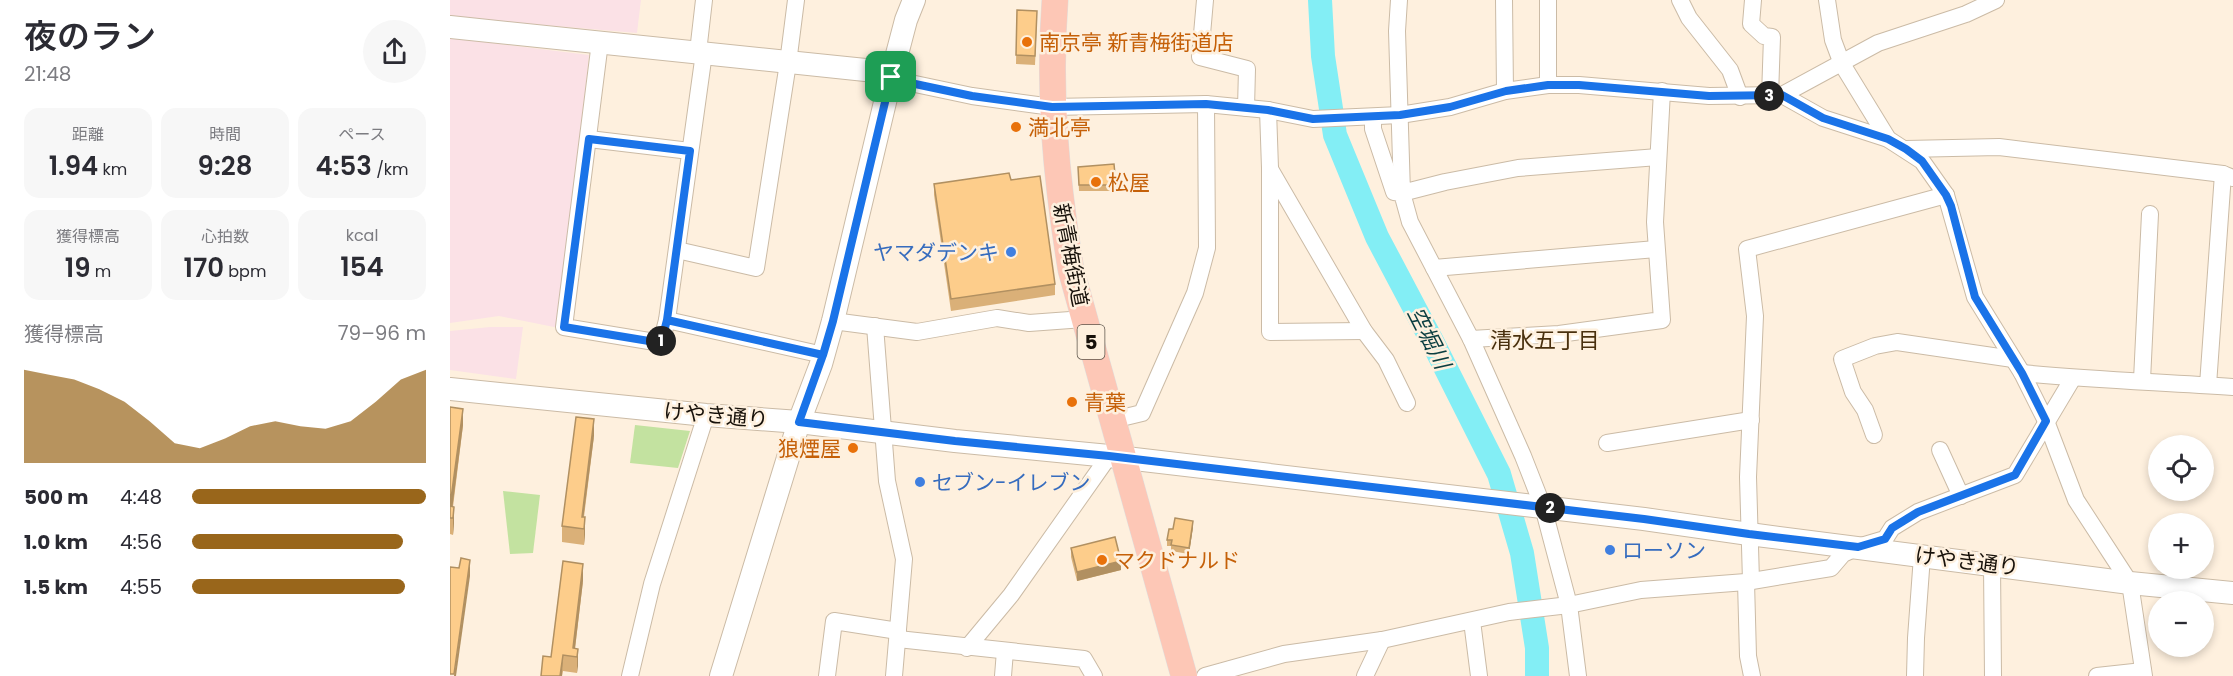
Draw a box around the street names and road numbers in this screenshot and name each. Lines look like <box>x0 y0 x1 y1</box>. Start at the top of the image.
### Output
street label: 新青梅街道 <box>1047 201 1095 309</box>
road number: 5 <box>1078 325 1104 359</box>
street label: けやき通り <box>662 396 770 434</box>
street label: けやき通り <box>1913 540 2021 582</box>

